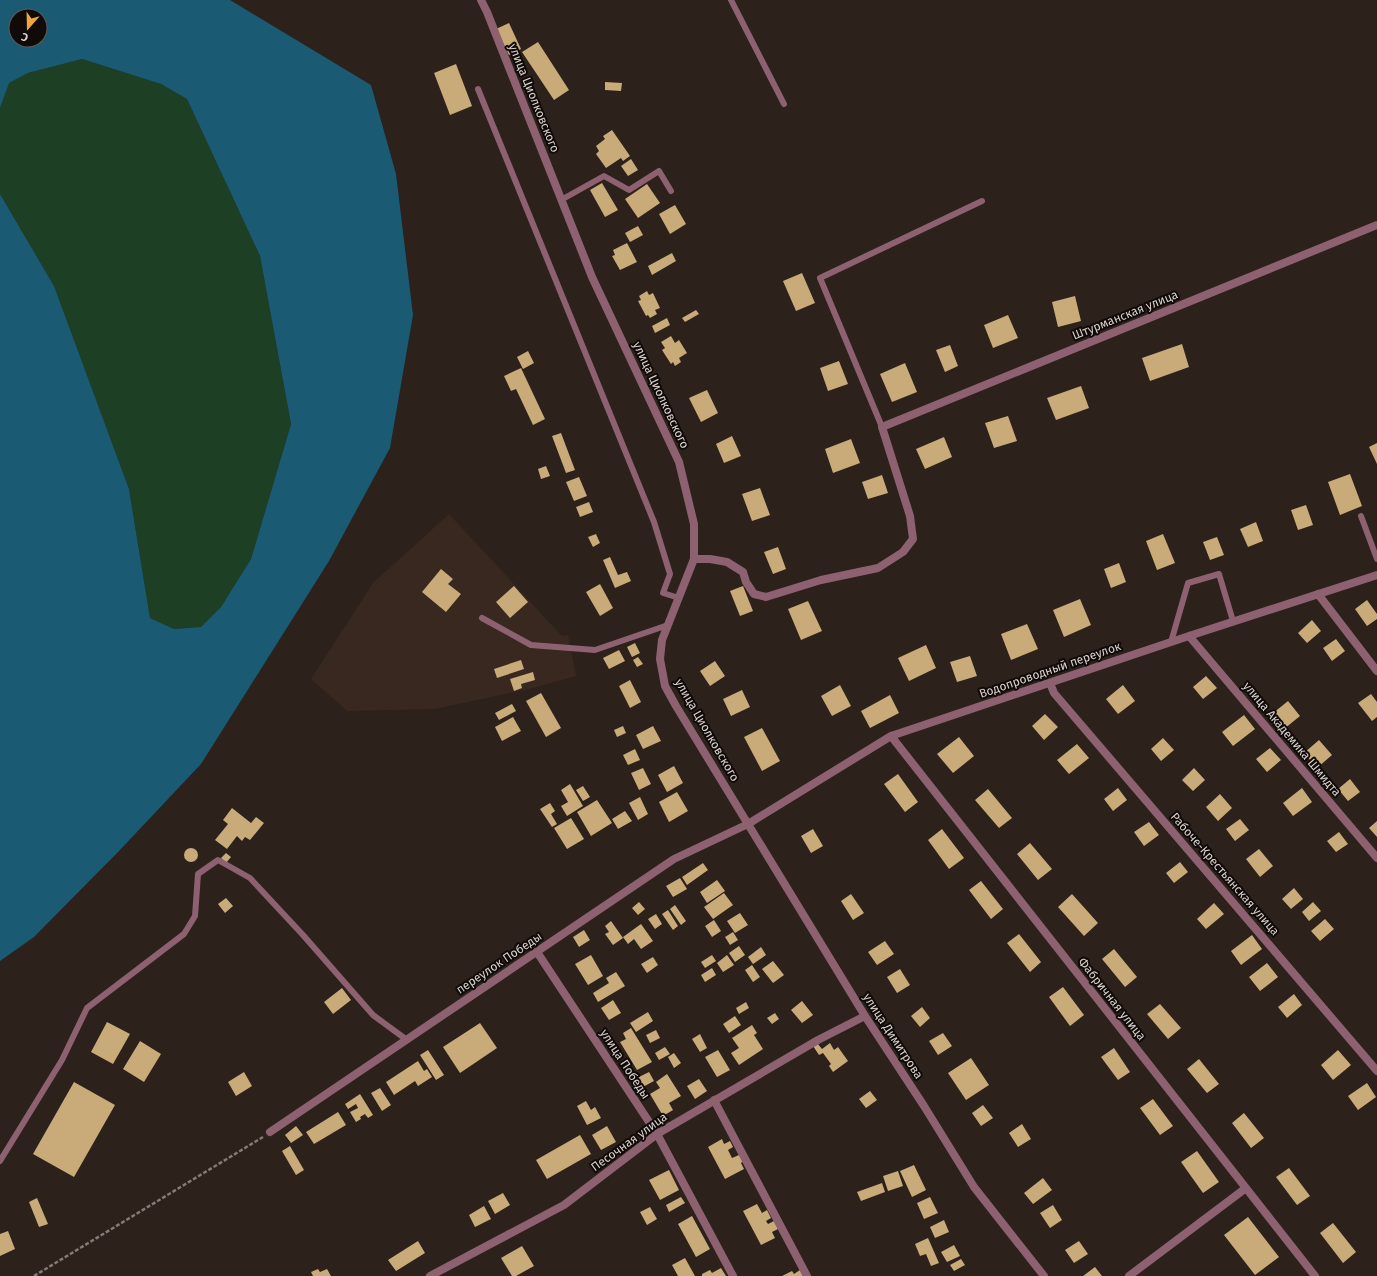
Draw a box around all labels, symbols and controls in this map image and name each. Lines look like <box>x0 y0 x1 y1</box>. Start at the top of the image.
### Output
north arrow <box>8 8 48 48</box>
text: С <box>19 30 30 44</box>
street label: улица Циолковского <box>506 42 562 154</box>
street label: Штурманская улица <box>1070 287 1180 343</box>
street label: улица Циолковского <box>630 339 692 451</box>
street label: Водопроводный переулок <box>977 639 1123 701</box>
street label: улица Циолковского <box>672 676 742 784</box>
street label: улица Академика Шмидта <box>1240 679 1344 799</box>
street label: Рабоче-Крестьянская улица <box>1168 810 1282 938</box>
street label: переулок Победы <box>453 929 545 997</box>
street label: Фабричная улица <box>1075 955 1149 1043</box>
street label: улица Димитрова <box>860 991 926 1081</box>
street label: улица Победы <box>597 1026 653 1102</box>
street label: Песочная улица <box>588 1110 670 1174</box>

